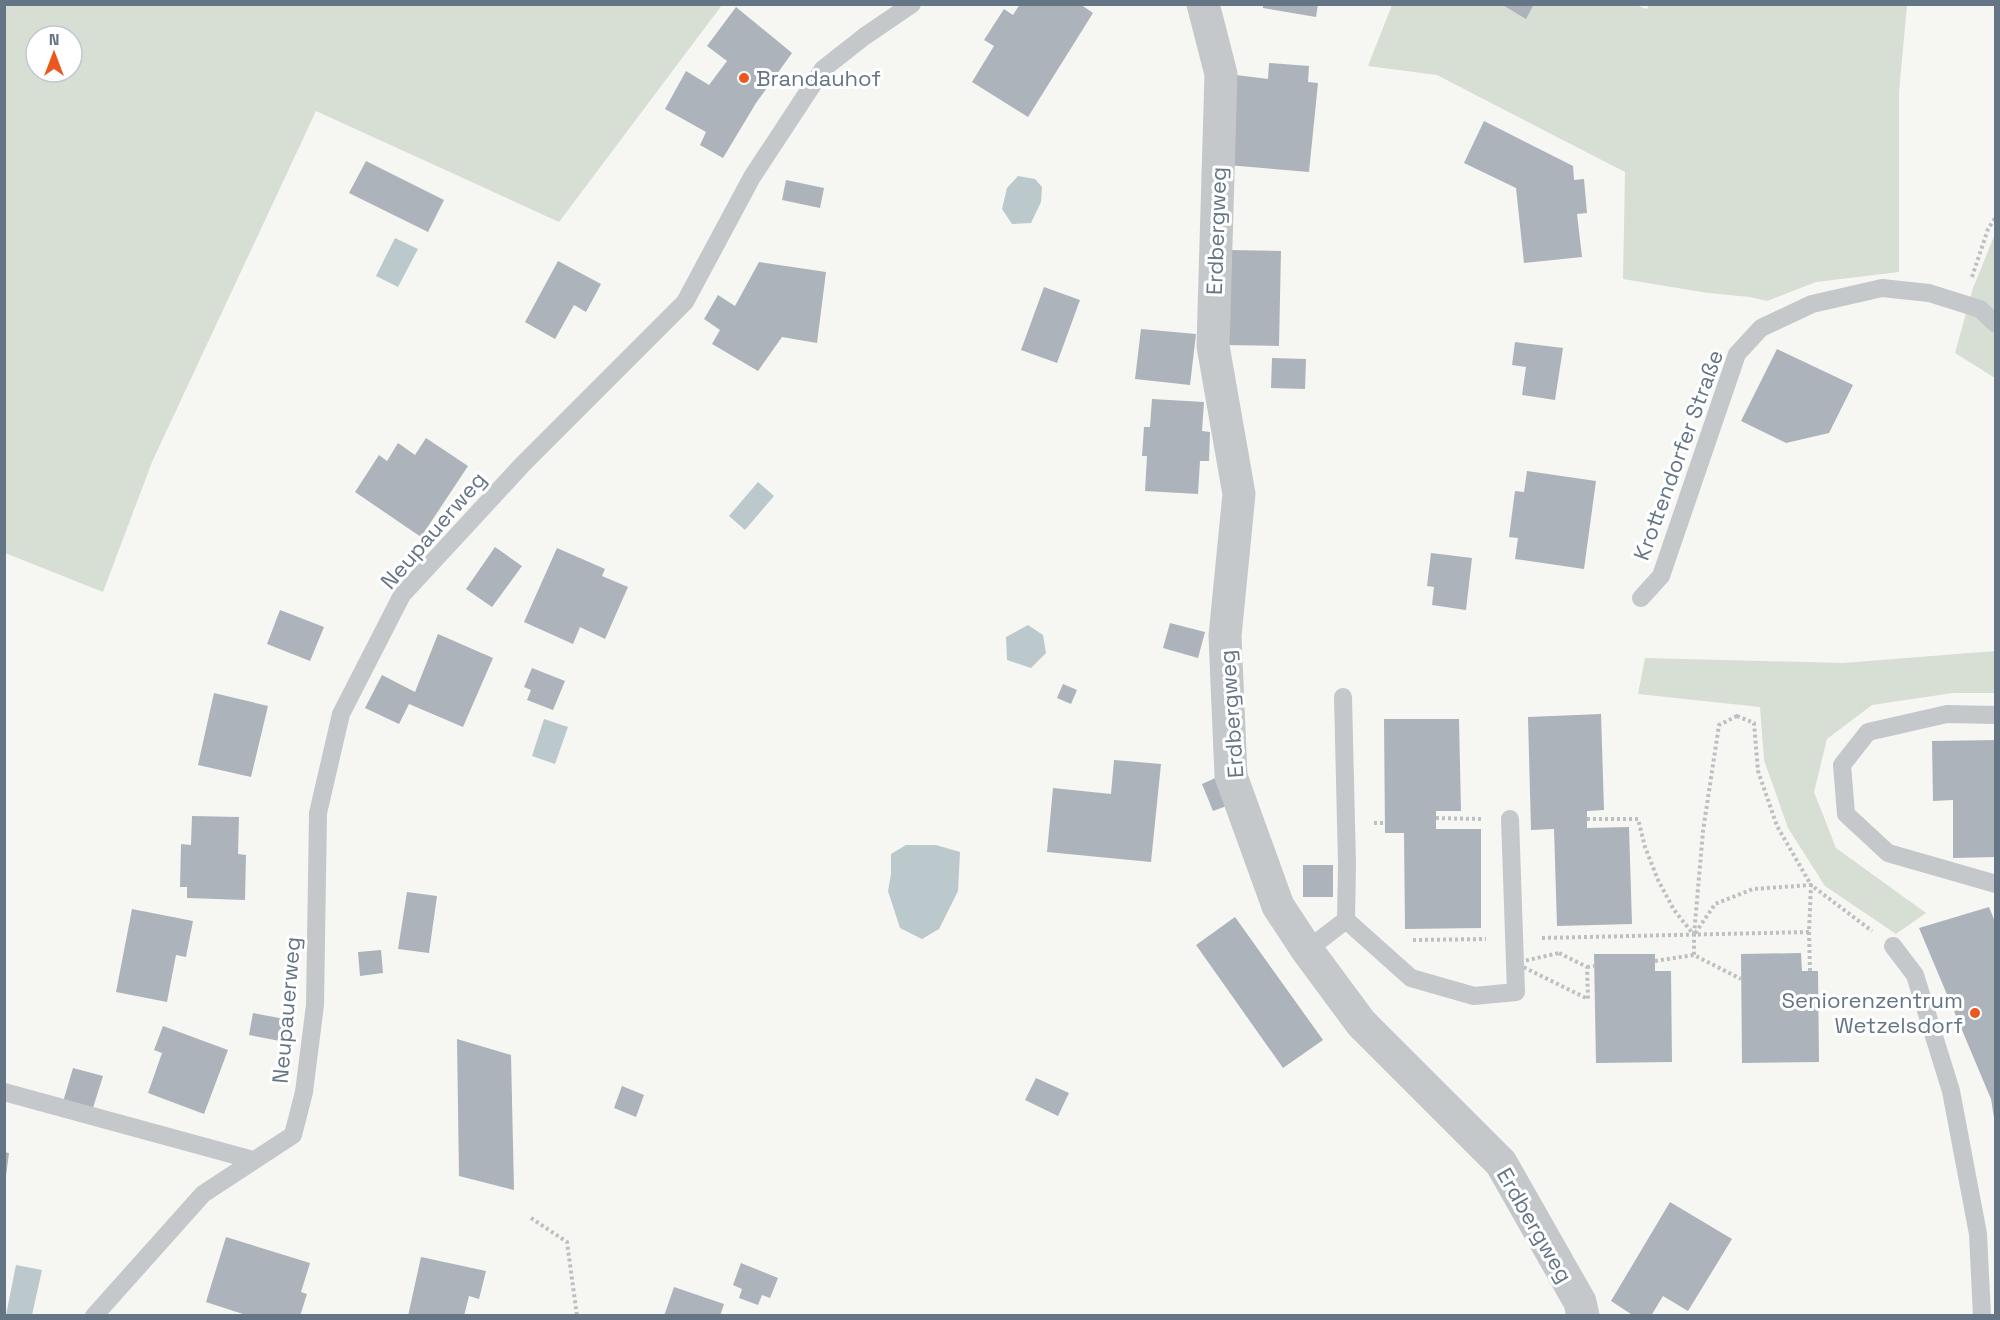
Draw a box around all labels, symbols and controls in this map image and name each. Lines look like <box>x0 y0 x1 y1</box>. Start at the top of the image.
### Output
north arrow <box>24 24 84 84</box>
text: N <box>49 29 59 50</box>
place label: Brandauhof <box>756 64 881 92</box>
marker: Brandauhof <box>737 71 751 85</box>
street label: Erdbergweg <box>1200 166 1232 296</box>
street label: Krottendorfer Straße <box>1627 346 1729 564</box>
street label: Neupauerweg <box>374 465 492 595</box>
street label: Erdbergweg <box>1213 649 1249 779</box>
street label: Neupauerweg <box>266 936 306 1084</box>
place label: Seniorenzentrum Wetzelsdorf <box>1782 986 1963 1039</box>
marker: Seniorenzentrum Wetzelsdorf <box>1968 1006 1982 1020</box>
street label: Erdbergweg <box>1491 1162 1579 1288</box>

